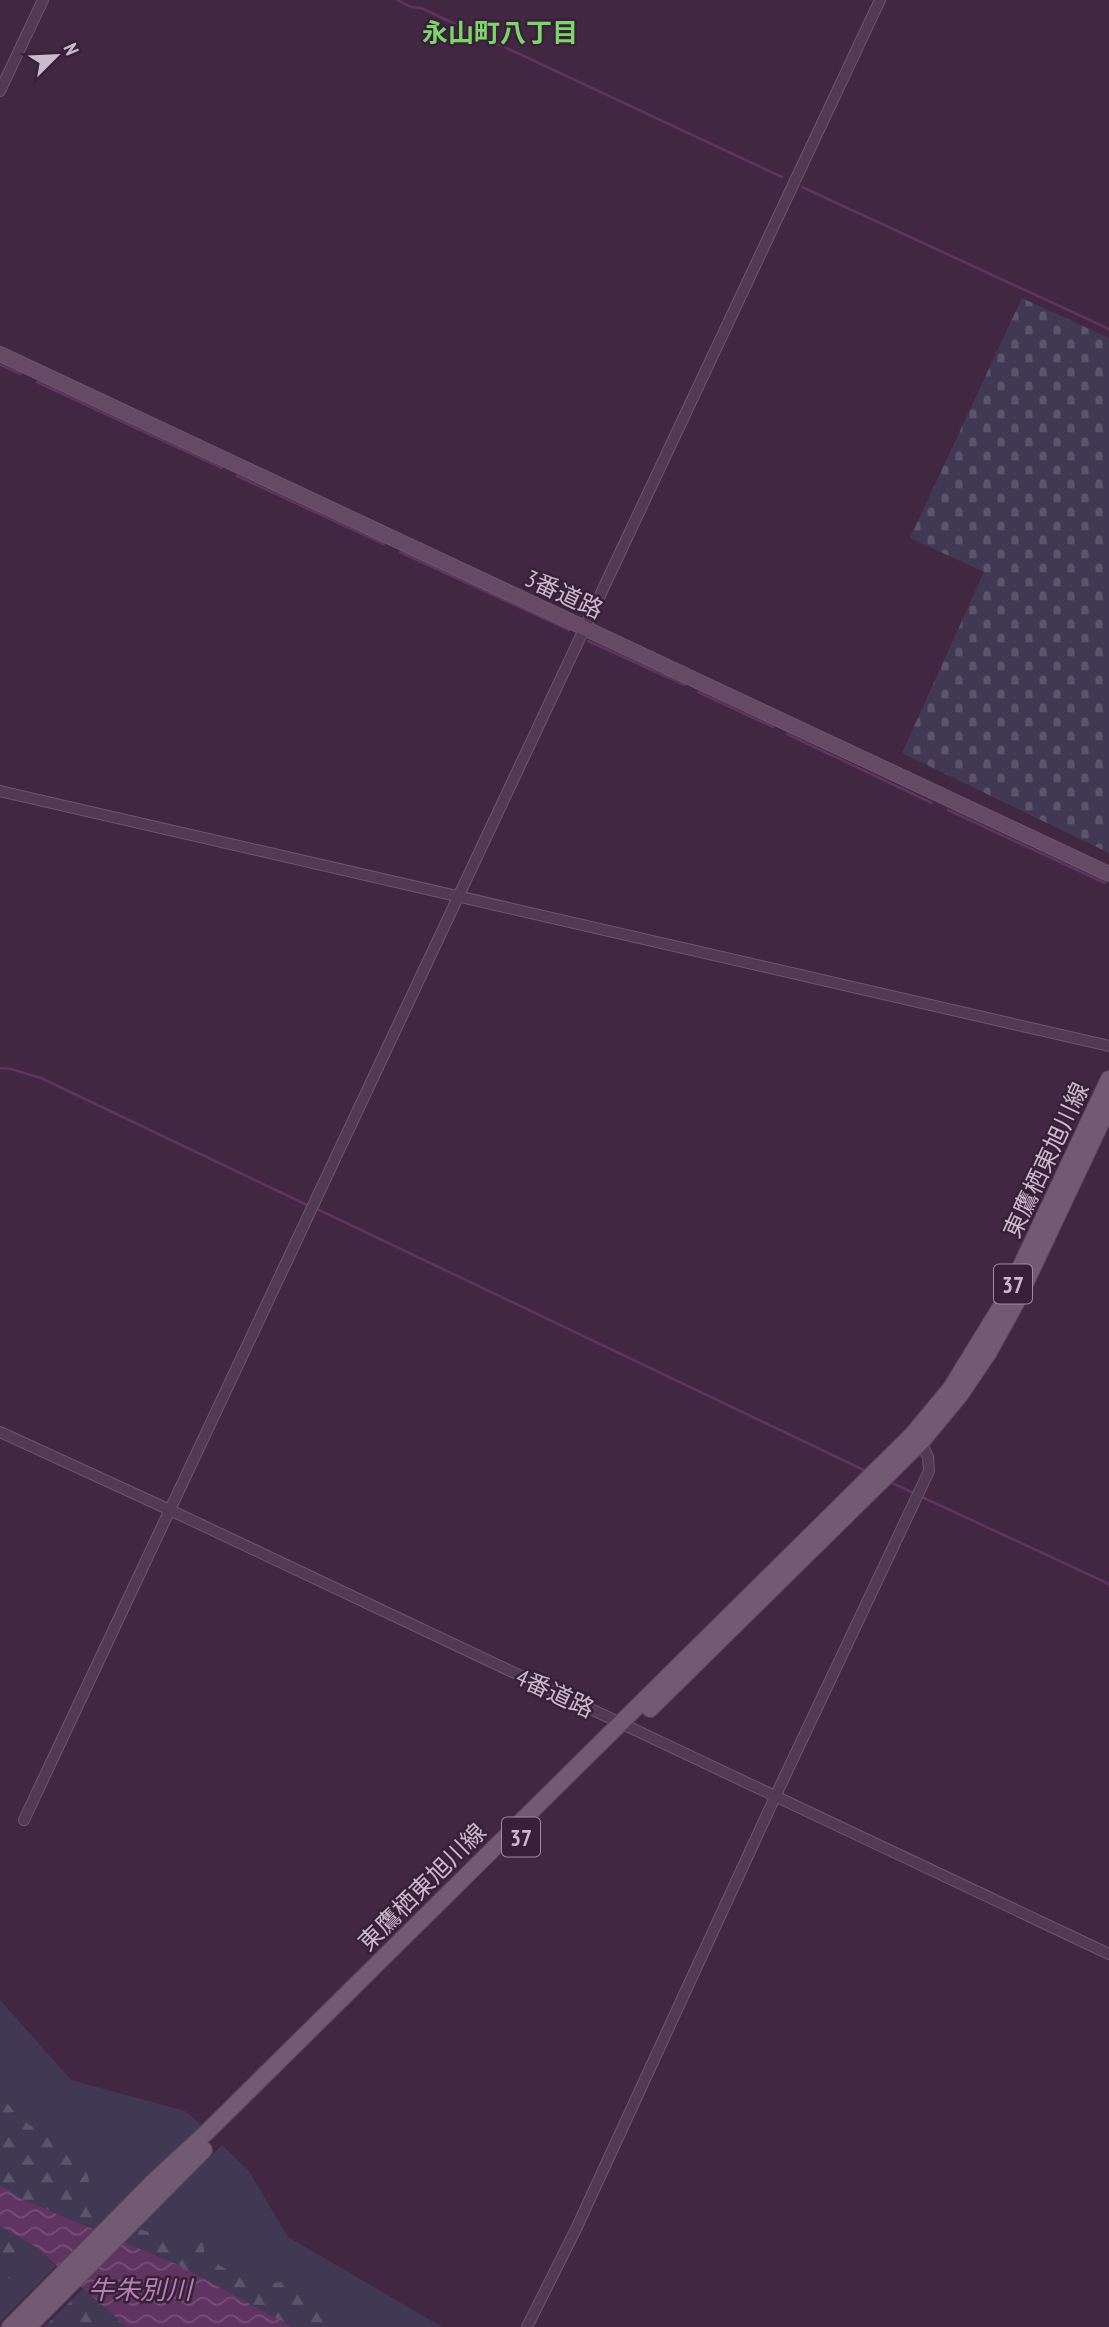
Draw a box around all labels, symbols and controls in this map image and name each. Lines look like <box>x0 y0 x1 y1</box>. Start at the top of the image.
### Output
district label: 永山町八丁目 <box>422 16 578 49</box>
north arrow <box>21 21 91 91</box>
text: N <box>58 40 85 59</box>
street label: 3番道路 <box>520 562 608 626</box>
street label: 東鷹栖東旭川線 <box>996 1077 1096 1243</box>
road number: 37 <box>994 1264 1032 1303</box>
street label: 4番道路 <box>511 1661 599 1725</box>
street label: 東鷹栖東旭川線 <box>352 1817 492 1957</box>
road number: 37 <box>502 1818 540 1856</box>
water label: 牛朱別川 <box>88 2273 195 2306</box>

